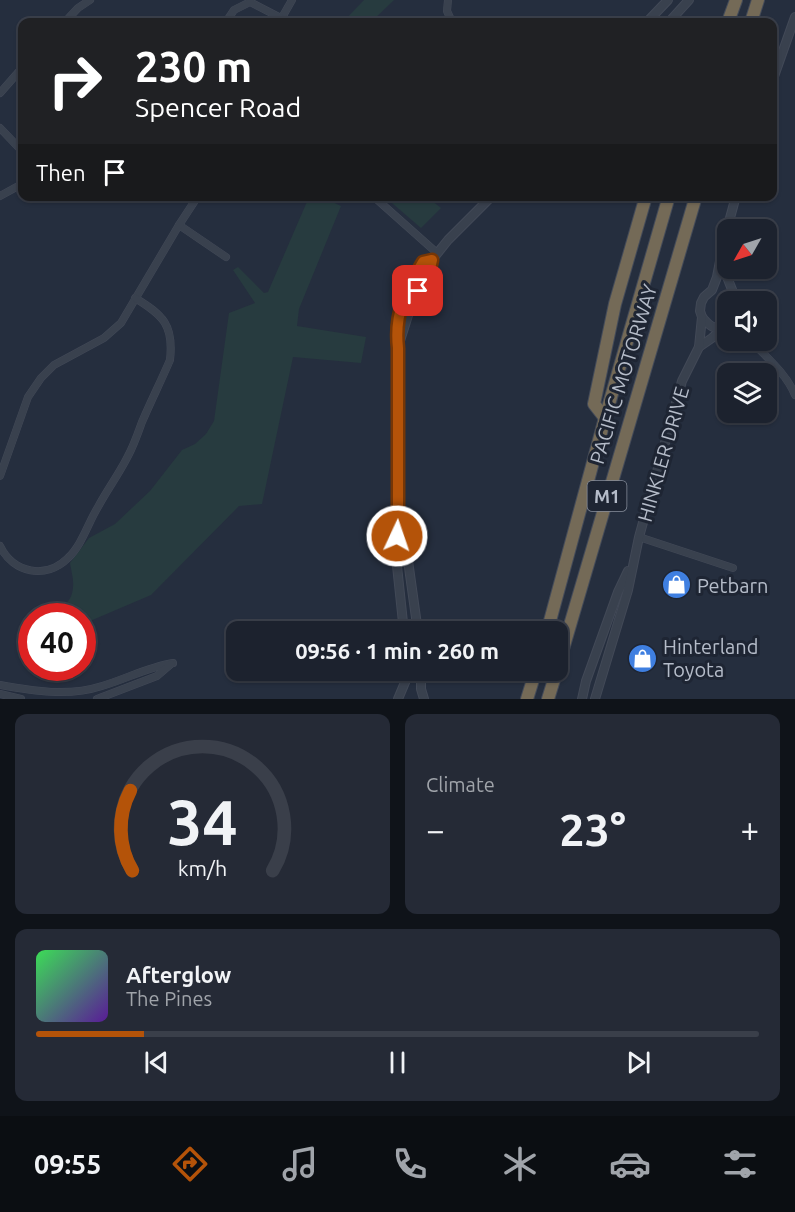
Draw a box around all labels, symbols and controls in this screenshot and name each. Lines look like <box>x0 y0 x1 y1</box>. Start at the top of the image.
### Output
icon: right <box>36 42 114 120</box>
text: 230 m <box>135 43 252 90</box>
text: Spencer Road <box>135 92 301 122</box>
icon: arrive <box>98 156 131 189</box>
text: Then <box>36 160 86 185</box>
north arrow <box>717 219 777 279</box>
map controls <box>717 219 777 423</box>
pin <box>392 265 443 316</box>
icon: arrive <box>401 274 434 307</box>
street label: PACIFIC MOTORWAY <box>585 281 661 467</box>
button: sound <box>717 291 777 351</box>
button: layers <box>717 363 777 423</box>
street label: HINKLER DRIVE <box>633 384 693 524</box>
road number: M1 <box>588 481 626 511</box>
position arrow <box>365 504 429 568</box>
shop icon: Petbarn <box>660 569 692 601</box>
place label: Petbarn <box>697 574 768 597</box>
speed limit sign: 40 <box>18 603 96 681</box>
place label: Hinterland Toyota <box>663 635 758 681</box>
text: 09:56 · 1 min · 260 m <box>295 638 499 663</box>
shop icon: Hinterland Toyota <box>626 642 658 674</box>
text: Climate <box>426 773 495 796</box>
text: 34 <box>167 787 238 857</box>
text: 23° <box>559 804 626 855</box>
text: − <box>426 811 445 848</box>
text: + <box>740 811 759 848</box>
text: km/h <box>178 856 227 880</box>
text: Afterglow <box>126 962 231 987</box>
text: The Pines <box>126 987 212 1010</box>
icon: previous <box>140 1046 173 1079</box>
icon: pause <box>381 1046 414 1079</box>
icon: next <box>622 1046 655 1079</box>
icon: directions <box>169 1143 211 1185</box>
icon: music <box>279 1143 321 1185</box>
icon: phone <box>389 1143 431 1185</box>
icon: climate <box>499 1143 541 1185</box>
icon: car <box>609 1143 651 1185</box>
icon: filters <box>719 1143 761 1185</box>
text: 09:55 <box>34 1149 102 1179</box>

